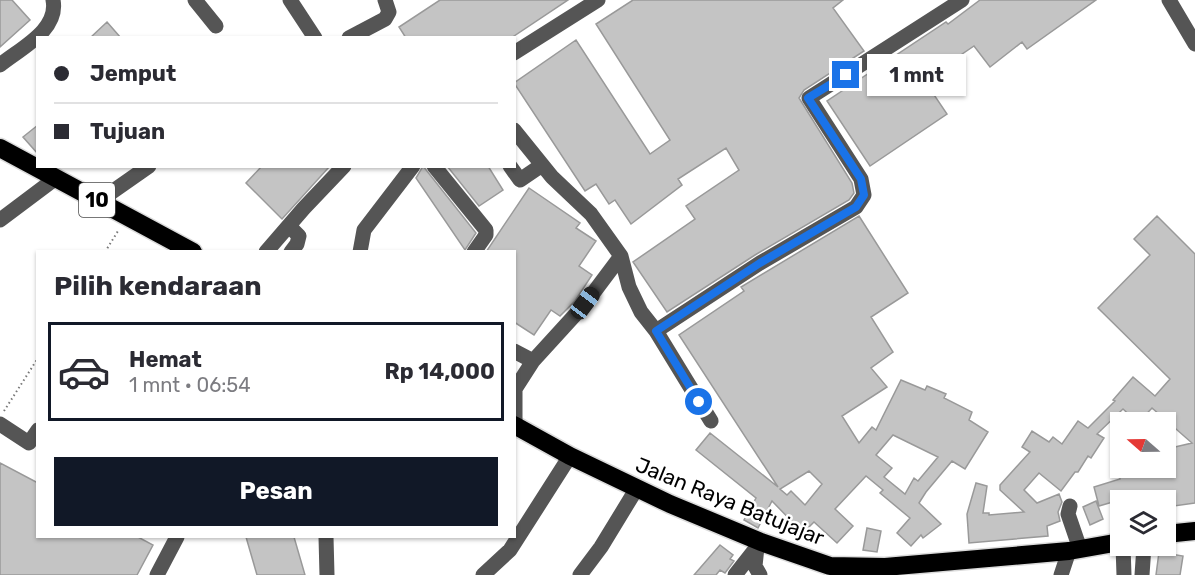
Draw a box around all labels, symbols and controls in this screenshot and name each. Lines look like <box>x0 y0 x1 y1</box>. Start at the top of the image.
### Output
callout: 1 mnt <box>867 54 966 96</box>
text: Jemput <box>90 60 176 87</box>
route end <box>832 61 859 88</box>
text: 1 mnt <box>889 63 944 87</box>
text: Tujuan <box>90 118 165 145</box>
road number: 10 <box>79 183 115 217</box>
text: Pilih kendaraan <box>54 270 262 302</box>
car <box>567 283 603 323</box>
icon: car <box>57 345 111 399</box>
text: Hemat <box>129 346 202 373</box>
text: Rp 14,000 <box>385 358 495 385</box>
text: 1 mnt · 06:54 <box>129 373 251 397</box>
route start <box>685 388 712 415</box>
north arrow <box>1110 412 1176 478</box>
map controls <box>1110 412 1176 556</box>
street label: Jalan Raya Batujajar <box>632 452 828 550</box>
button: Pesan <box>54 457 498 526</box>
button: layers <box>1110 490 1176 556</box>

